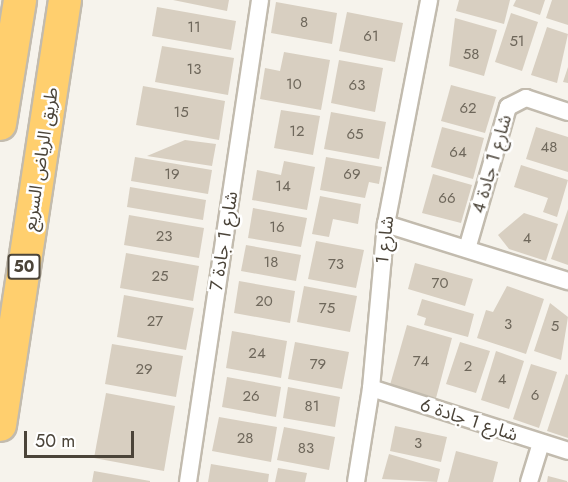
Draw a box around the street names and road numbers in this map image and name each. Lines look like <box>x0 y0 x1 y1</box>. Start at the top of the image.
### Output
street label: طريق الرياض السريع <box>19 86 63 232</box>
street label: شارع 1 جادة 4 <box>468 112 516 216</box>
street label: شارع 1 جادة 7 <box>205 190 243 292</box>
street label: شارع 1 <box>371 215 399 265</box>
road number: 50 <box>8 254 40 280</box>
street label: شارع 1 جادة 6 <box>417 394 521 446</box>

